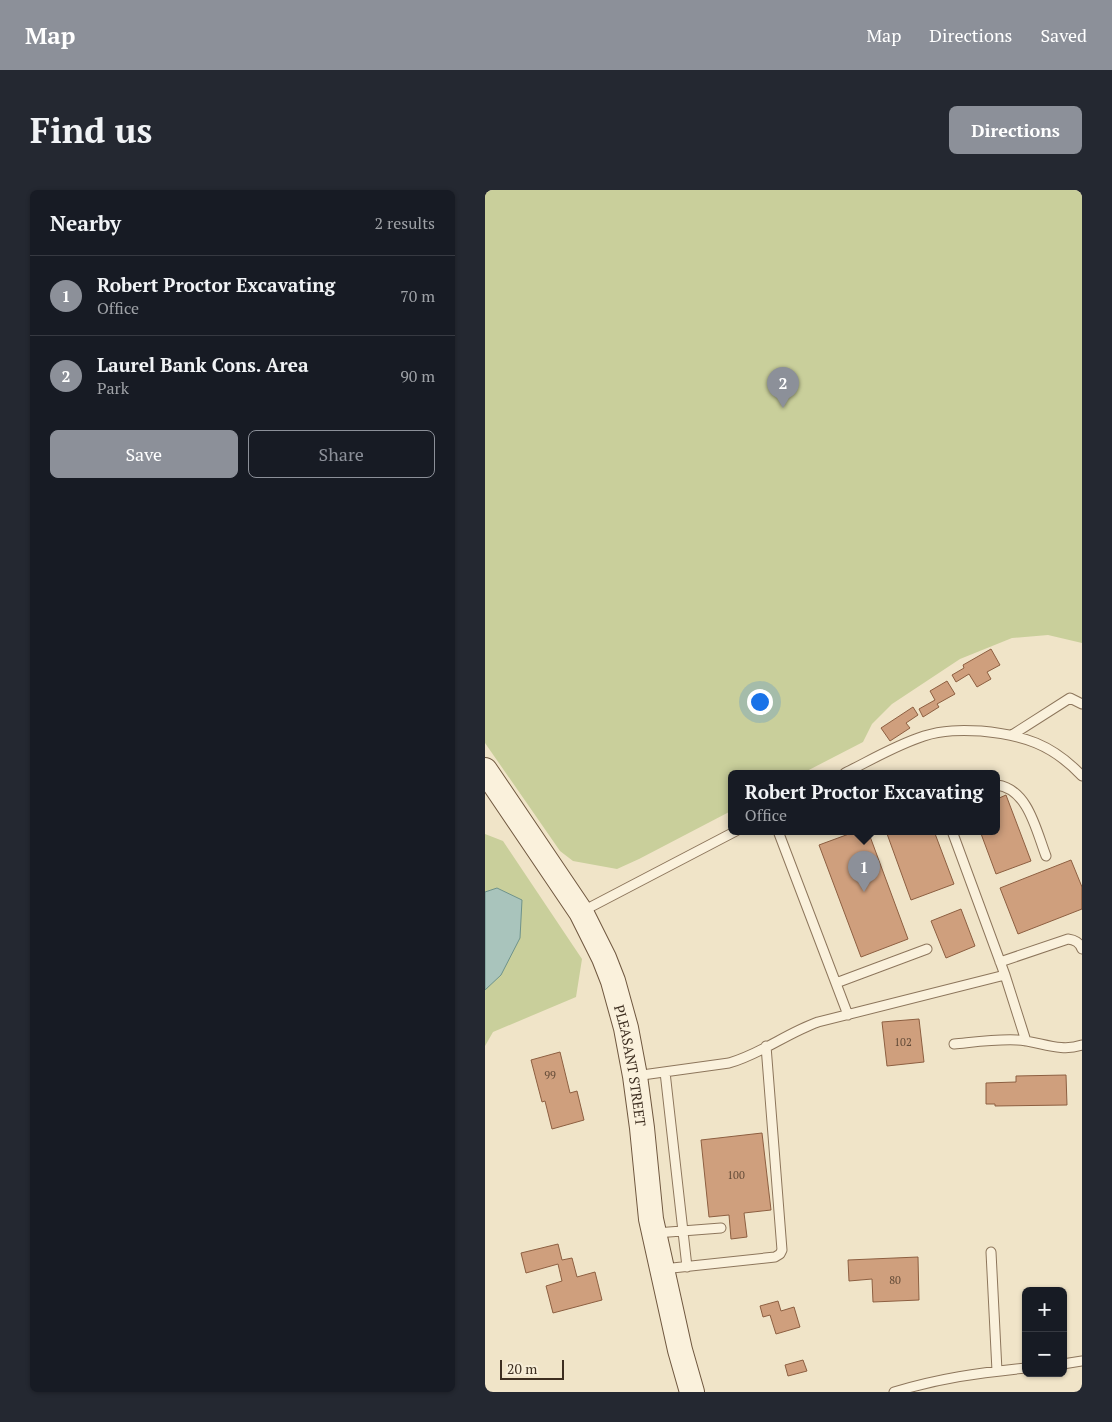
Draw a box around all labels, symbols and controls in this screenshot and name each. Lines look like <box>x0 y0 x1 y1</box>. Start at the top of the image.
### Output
text: Map <box>25 19 75 51</box>
text: Map <box>866 23 901 47</box>
text: Directions <box>929 23 1012 47</box>
text: Saved <box>1040 23 1087 47</box>
button: Directions <box>949 106 1082 154</box>
text: Find us <box>30 107 152 153</box>
text: Nearby <box>50 209 121 237</box>
text: 2 results <box>375 212 435 234</box>
text: Robert Proctor Excavating <box>97 272 335 297</box>
text: 1 <box>61 285 71 307</box>
text: 70 m <box>400 285 435 307</box>
text: Office <box>97 297 139 319</box>
text: Laurel Bank Cons. Area <box>97 352 309 377</box>
text: 2 <box>61 365 71 387</box>
text: 90 m <box>400 365 435 387</box>
pin: 2 <box>767 367 799 408</box>
text: Park <box>97 377 129 399</box>
button: Save <box>50 430 238 478</box>
button: Share <box>248 430 435 478</box>
your location <box>747 689 773 715</box>
popup <box>728 770 1000 835</box>
text: Robert Proctor Excavating <box>745 779 983 804</box>
text: Office <box>745 804 787 826</box>
pin: 1 <box>848 851 880 892</box>
street label: PLEASANT STREET <box>610 1002 651 1128</box>
house number: 102 <box>894 1035 912 1049</box>
house number: 99 <box>544 1068 556 1082</box>
house number: 100 <box>727 1168 745 1182</box>
house number: 80 <box>889 1273 901 1287</box>
map controls <box>1022 1287 1067 1377</box>
button: + <box>1022 1287 1067 1332</box>
button: − <box>1022 1332 1067 1377</box>
scale bar <box>500 1357 564 1380</box>
text: 20 m <box>507 1359 537 1378</box>

